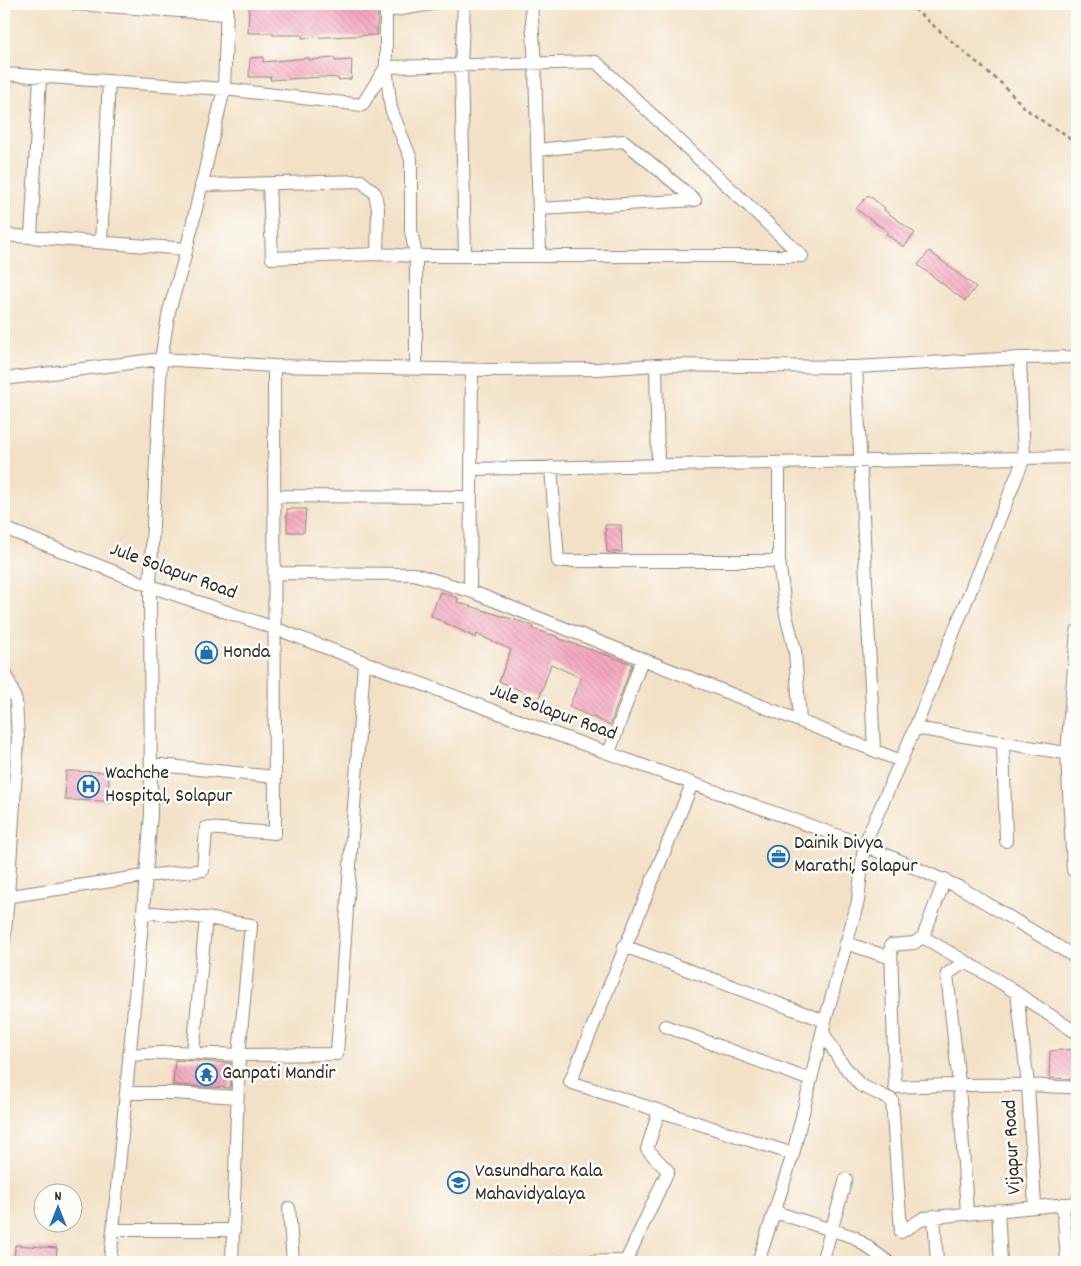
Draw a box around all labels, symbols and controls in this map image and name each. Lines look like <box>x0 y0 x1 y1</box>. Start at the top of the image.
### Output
street label: Jule Solapur Road <box>106 536 240 608</box>
place label: Honda <box>223 639 271 667</box>
shop icon: Honda <box>195 641 219 665</box>
street label: Jule Solapur Road <box>486 677 620 749</box>
place label: Wachche Hospital, Solapur <box>105 760 233 811</box>
hospital icon: Wachche Hospital, Solapur <box>77 774 101 798</box>
place label: Dainik Divya Marathi, Solapur <box>794 830 918 881</box>
office icon: Dainik Divya Marathi, Solapur <box>766 844 790 868</box>
place label: Ganpati Mandir <box>222 1060 336 1088</box>
temple icon: Ganpati Mandir <box>194 1062 218 1086</box>
street label: Vijapur Road <box>997 1099 1029 1195</box>
place label: Vasundhara Kala Mahavidyalaya <box>475 1158 603 1209</box>
school or university icon: Vasundhara Kala Mahavidyalaya <box>447 1171 471 1195</box>
north arrow <box>32 1184 82 1234</box>
text: N <box>55 1187 62 1207</box>

